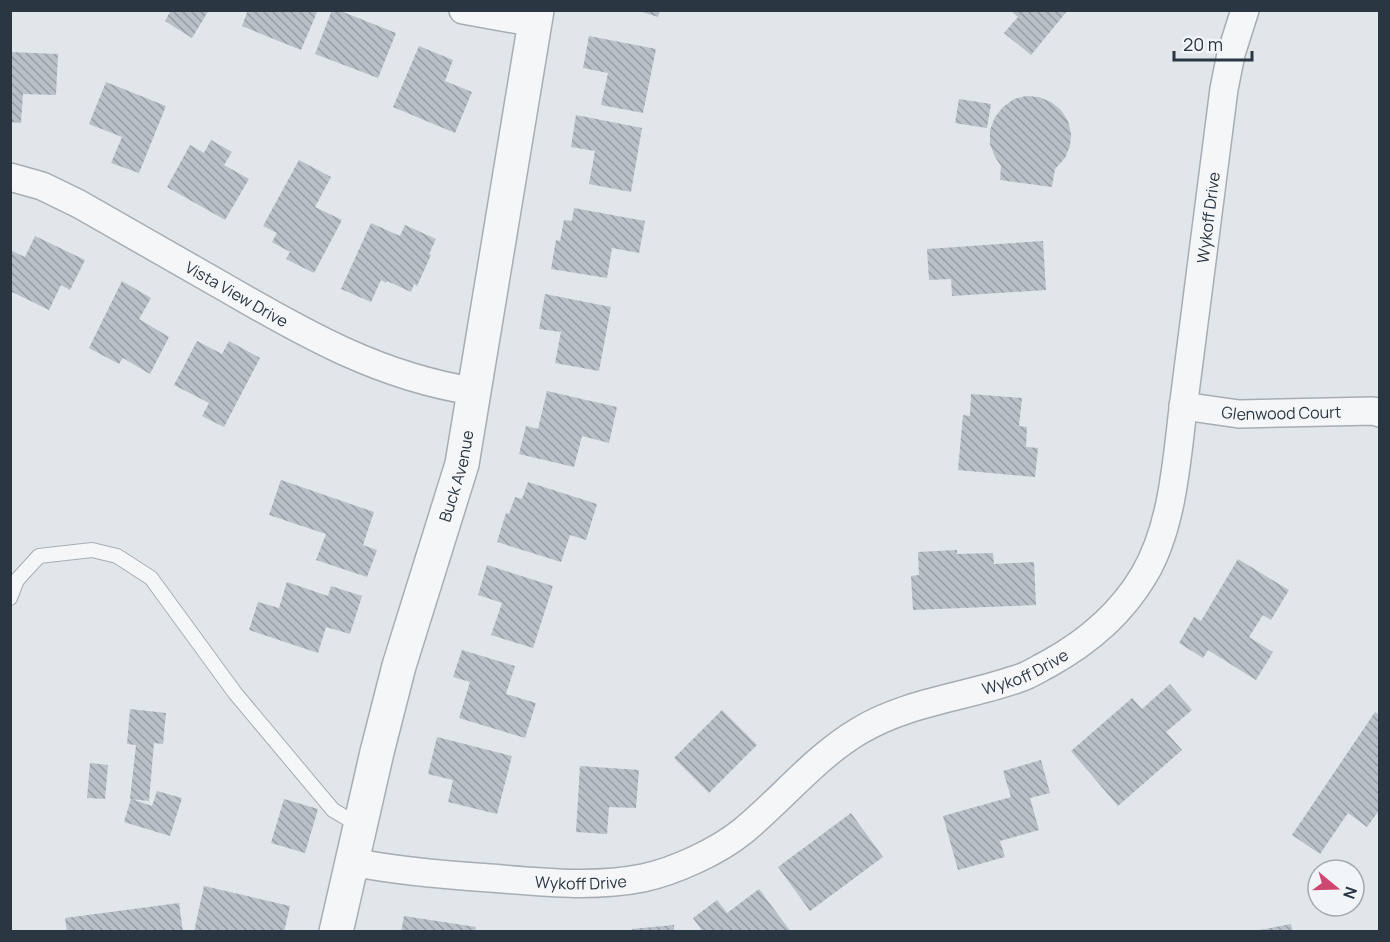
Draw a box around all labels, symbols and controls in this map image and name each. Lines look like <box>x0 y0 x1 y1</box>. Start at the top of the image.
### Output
scale bar <box>1174 24 1252 62</box>
text: 20 m <box>1183 32 1223 56</box>
street label: Wykoff Drive <box>1191 171 1225 265</box>
street label: Vista View Drive <box>181 256 292 332</box>
street label: Glenwood Court <box>1220 401 1342 425</box>
street label: Buck Avenue <box>434 429 478 525</box>
street label: Wykoff Drive <box>980 644 1072 700</box>
north arrow <box>1306 858 1366 918</box>
street label: Wykoff Drive <box>534 870 628 894</box>
text: N <box>1338 884 1362 902</box>

